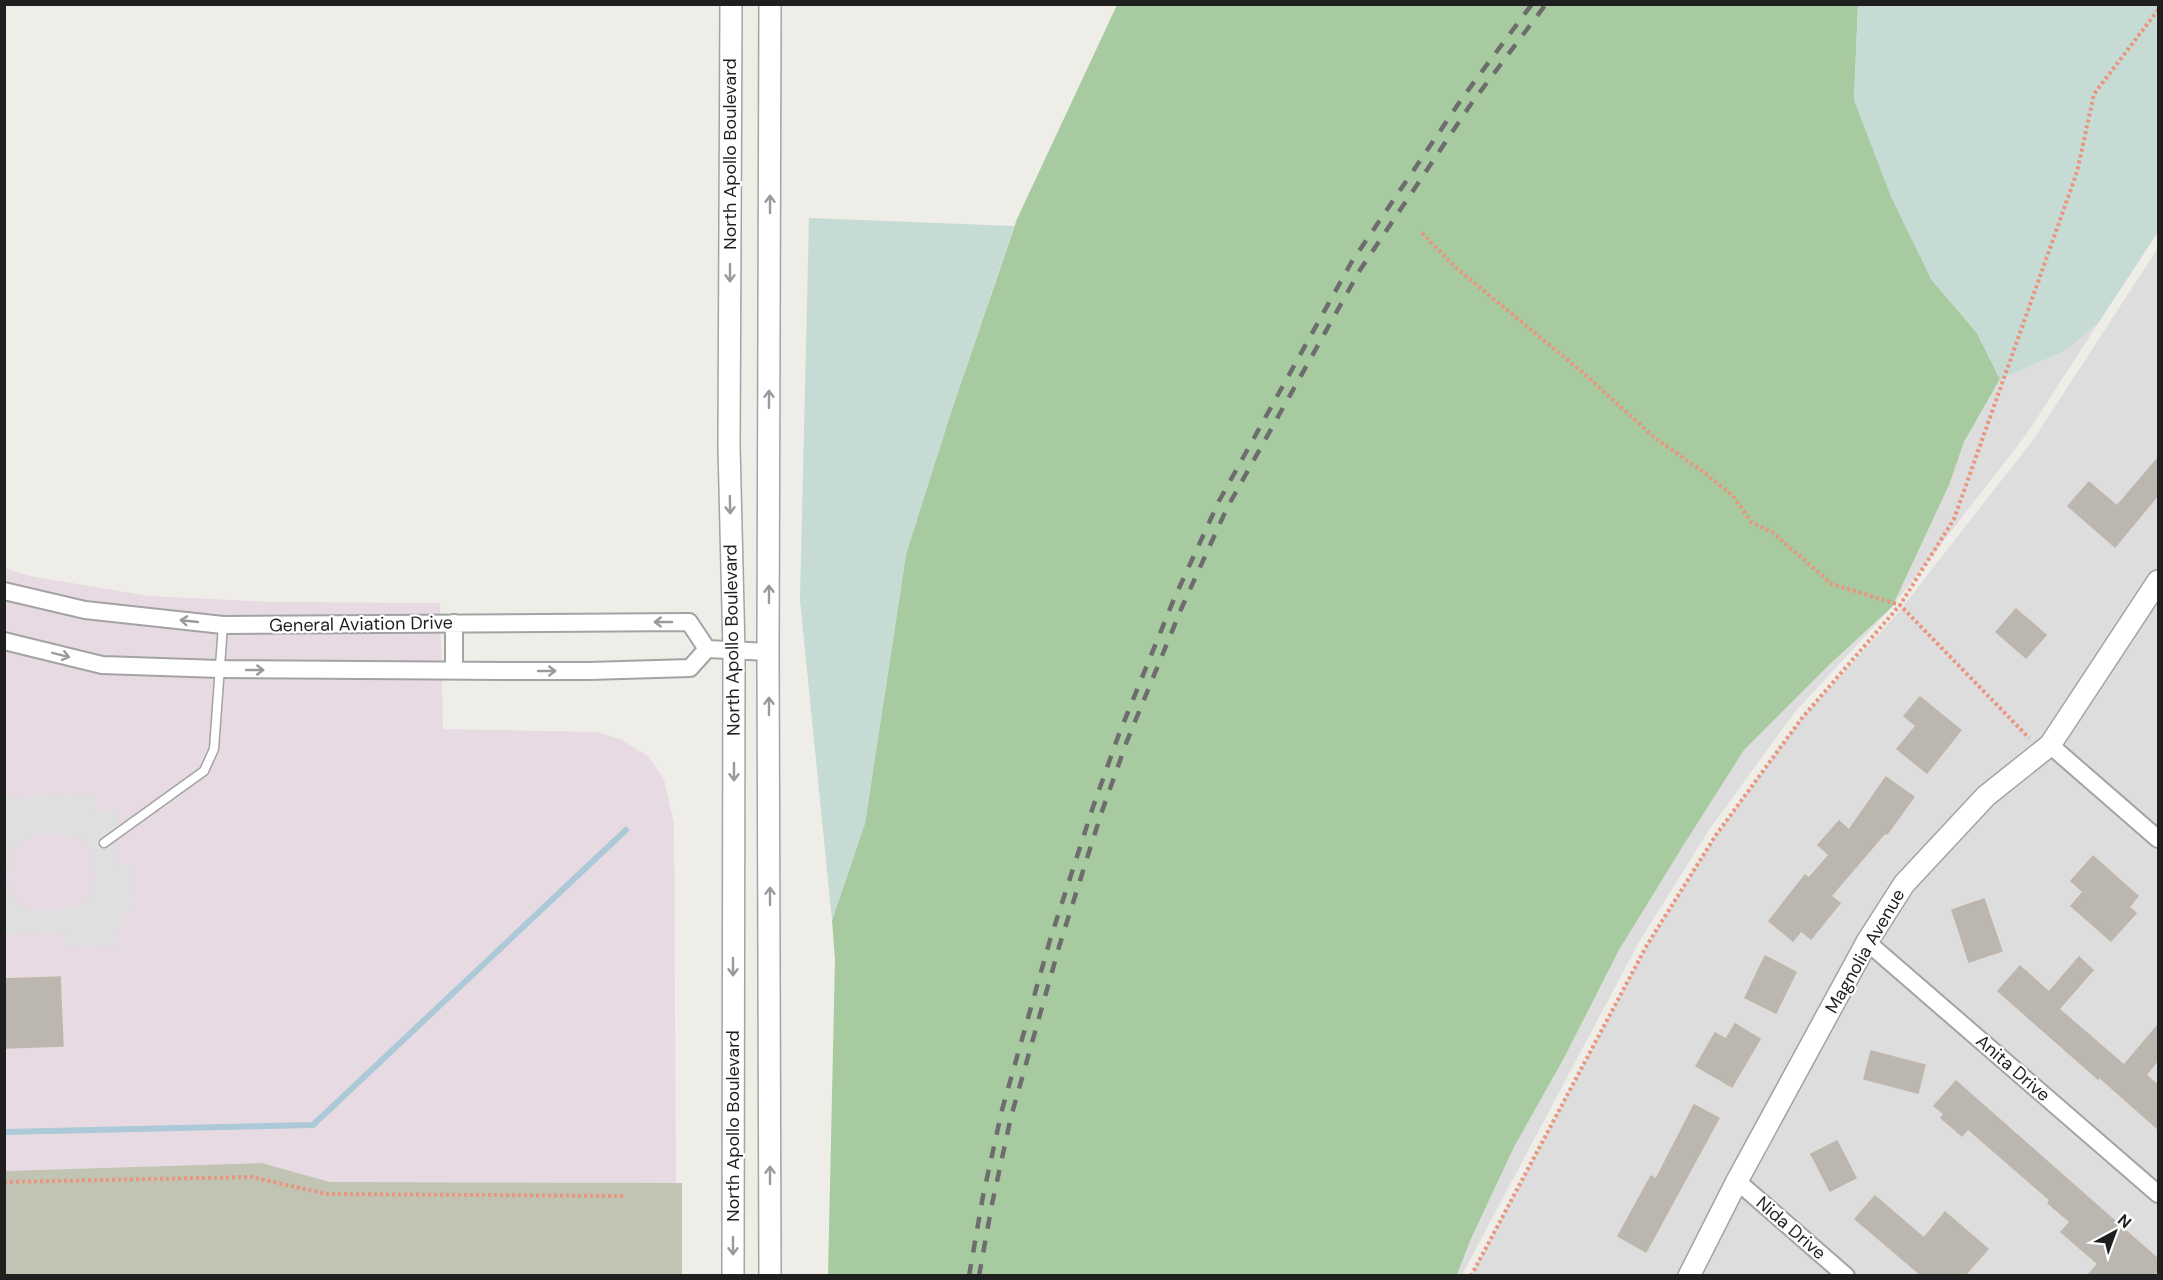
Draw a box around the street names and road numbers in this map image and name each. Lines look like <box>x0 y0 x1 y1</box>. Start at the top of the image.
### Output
street label: North Apollo Boulevard <box>718 58 742 250</box>
street label: North Apollo Boulevard <box>718 544 746 736</box>
street label: General Aviation Drive <box>269 610 453 638</box>
street label: Magnolia Avenue <box>1820 884 1910 1018</box>
street label: Anita Drive <box>1971 1029 2055 1107</box>
street label: North Apollo Boulevard <box>721 1030 745 1222</box>
street label: Nida Drive <box>1751 1191 1831 1265</box>

